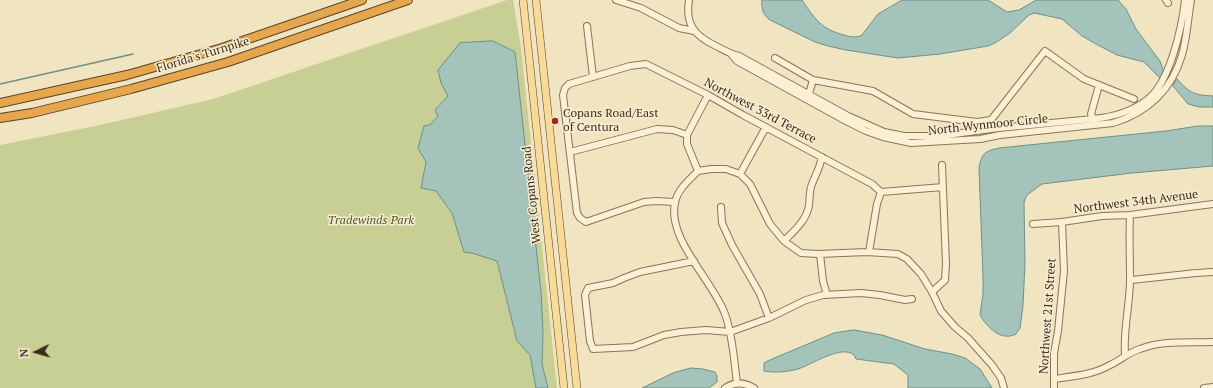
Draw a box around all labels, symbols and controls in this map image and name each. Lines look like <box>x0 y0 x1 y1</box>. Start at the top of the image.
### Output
street label: Florida's Turnpike <box>155 34 251 76</box>
street label: Northwest 33rd Terrace <box>701 75 819 147</box>
place label: Copans Road/East of Centura <box>563 107 659 135</box>
street label: North Wynmoor Circle <box>927 112 1049 138</box>
marker: Copans Road/East of Centura <box>550 116 560 126</box>
street label: West Copans Road <box>520 146 544 244</box>
street label: Northwest 34th Avenue <box>1073 187 1199 217</box>
park label: Tradewinds Park <box>328 214 414 228</box>
street label: Northwest 21st Street <box>1037 258 1059 374</box>
north arrow <box>16 332 56 372</box>
text: N <box>17 348 31 358</box>

